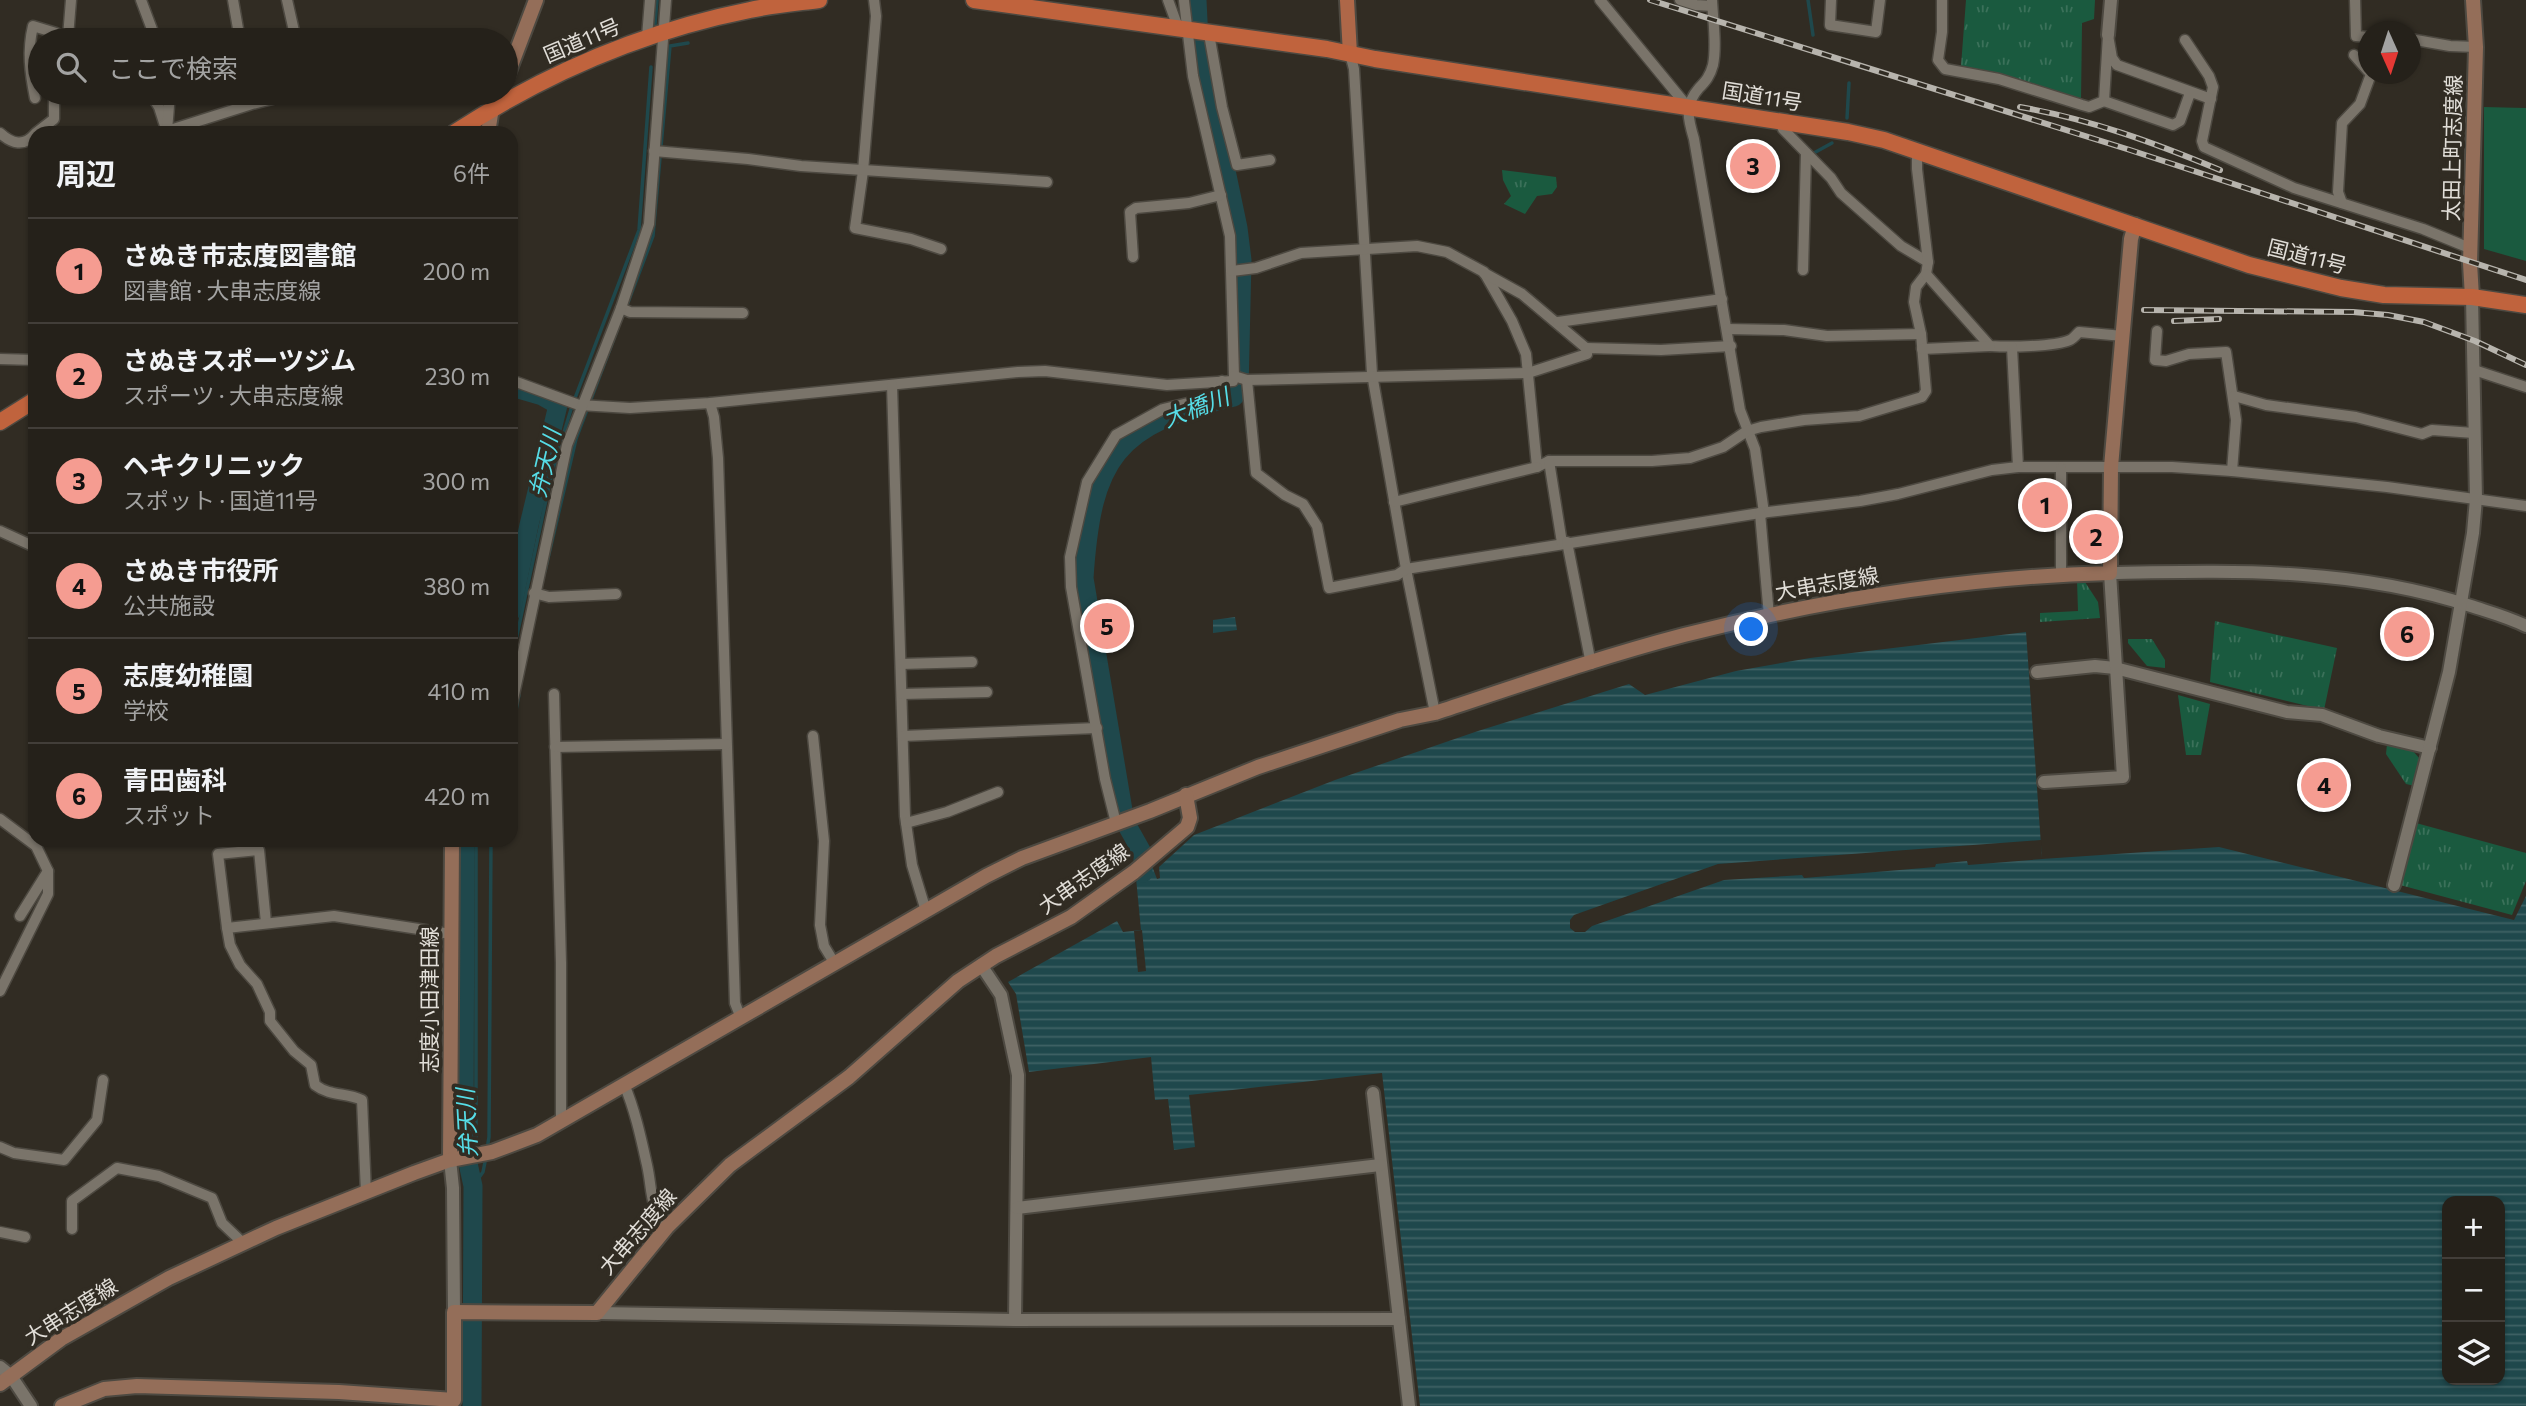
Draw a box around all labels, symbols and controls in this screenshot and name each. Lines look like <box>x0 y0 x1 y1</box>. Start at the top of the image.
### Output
street label: 国道11号 <box>539 12 624 67</box>
north arrow <box>2358 21 2421 84</box>
search box <box>28 28 518 105</box>
icon: search <box>52 48 90 86</box>
text: ここで検索 <box>108 52 238 83</box>
street label: 太田上町志度線 <box>2438 74 2465 222</box>
street label: 国道11号 <box>1720 77 1804 114</box>
pin: 3 <box>1730 140 1776 192</box>
text: 周辺 <box>56 154 116 191</box>
text: 6件 <box>453 159 490 187</box>
street label: 国道11号 <box>2265 234 2350 277</box>
text: さぬき市志度図書館 <box>123 239 356 270</box>
text: 1 <box>74 257 84 285</box>
text: 200 m <box>423 257 490 285</box>
text: 図書館 · 大串志度線 <box>123 276 321 304</box>
text: さぬきスポーツジム <box>123 344 356 375</box>
text: 2 <box>72 362 86 390</box>
text: 230 m <box>425 362 490 390</box>
text: スポーツ · 大串志度線 <box>123 381 344 409</box>
water label: 大橋川 <box>1158 381 1236 433</box>
water label: 弁天川 <box>523 423 566 500</box>
text: ヘキクリニック <box>123 449 305 480</box>
text: 3 <box>72 467 86 495</box>
text: 300 m <box>422 467 490 495</box>
pin: 1 <box>2022 479 2068 531</box>
text: スポット · 国道11号 <box>123 486 318 514</box>
pin: 2 <box>2073 511 2119 563</box>
text: さぬき市役所 <box>123 554 278 585</box>
street label: 大串志度線 <box>1773 561 1881 604</box>
text: 4 <box>72 572 86 600</box>
text: 380 m <box>423 572 490 600</box>
text: 公共施設 <box>123 591 215 619</box>
pin: 5 <box>1084 600 1130 652</box>
pin: 6 <box>2384 608 2430 660</box>
your location <box>1734 612 1768 646</box>
text: 志度幼稚園 <box>123 659 253 690</box>
text: 5 <box>72 677 86 705</box>
text: 410 m <box>428 677 490 705</box>
text: 学校 <box>123 696 169 724</box>
pin: 4 <box>2301 759 2347 811</box>
text: 青田歯科 <box>123 764 227 795</box>
text: 6 <box>72 782 86 810</box>
text: 420 m <box>424 782 490 810</box>
text: スポット <box>123 801 215 829</box>
street label: 大串志度線 <box>1033 837 1133 918</box>
street label: 志度小田津田線 <box>416 927 441 1074</box>
water label: 弁天川 <box>450 1085 482 1158</box>
street label: 大串志度線 <box>593 1183 681 1279</box>
map controls <box>2442 1196 2505 1385</box>
button: + <box>2442 1196 2505 1259</box>
button: − <box>2442 1259 2505 1322</box>
street label: 大串志度線 <box>19 1272 121 1349</box>
button: layers <box>2442 1322 2505 1385</box>

